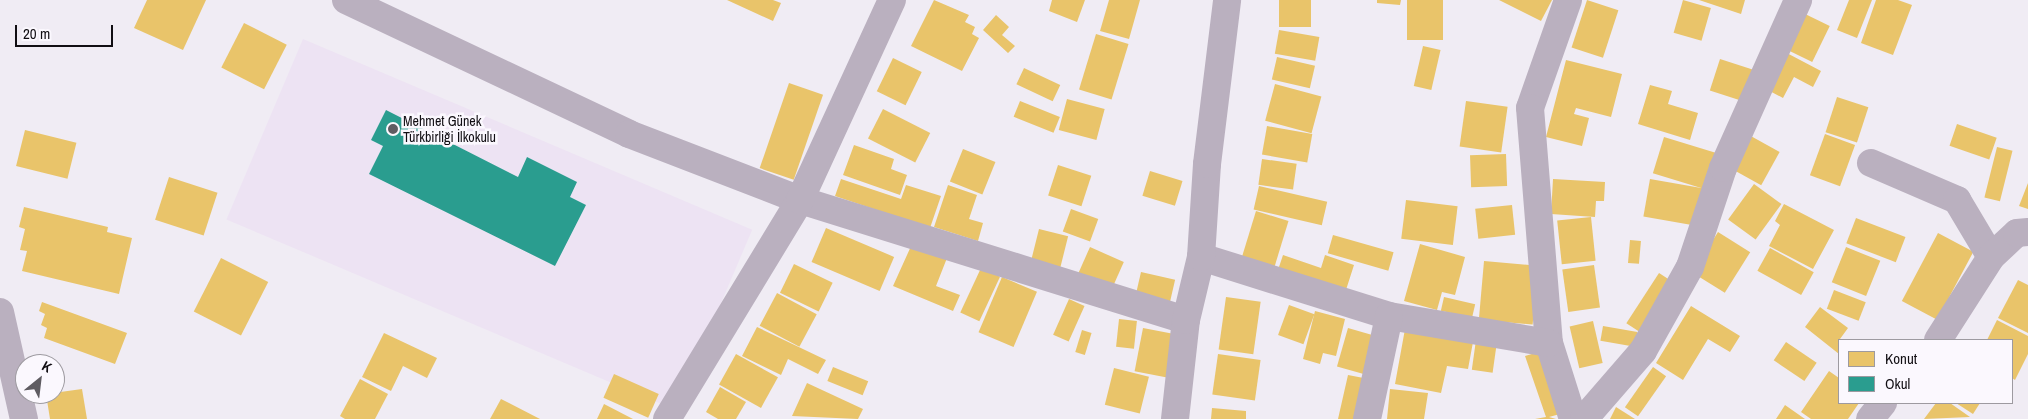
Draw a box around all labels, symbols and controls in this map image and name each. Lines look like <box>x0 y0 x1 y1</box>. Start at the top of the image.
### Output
scale bar <box>18 15 115 47</box>
text: 20 m <box>23 23 50 44</box>
place label: Mehmet Günek Türkbirliği İlkokulu <box>403 113 496 146</box>
marker: Mehmet Günek Türkbirliği İlkokulu <box>387 123 399 135</box>
legend <box>1838 339 2013 404</box>
text: Konut <box>1885 348 1917 369</box>
north arrow <box>15 354 65 404</box>
text: K <box>39 357 55 377</box>
text: Okul <box>1885 373 1910 394</box>

